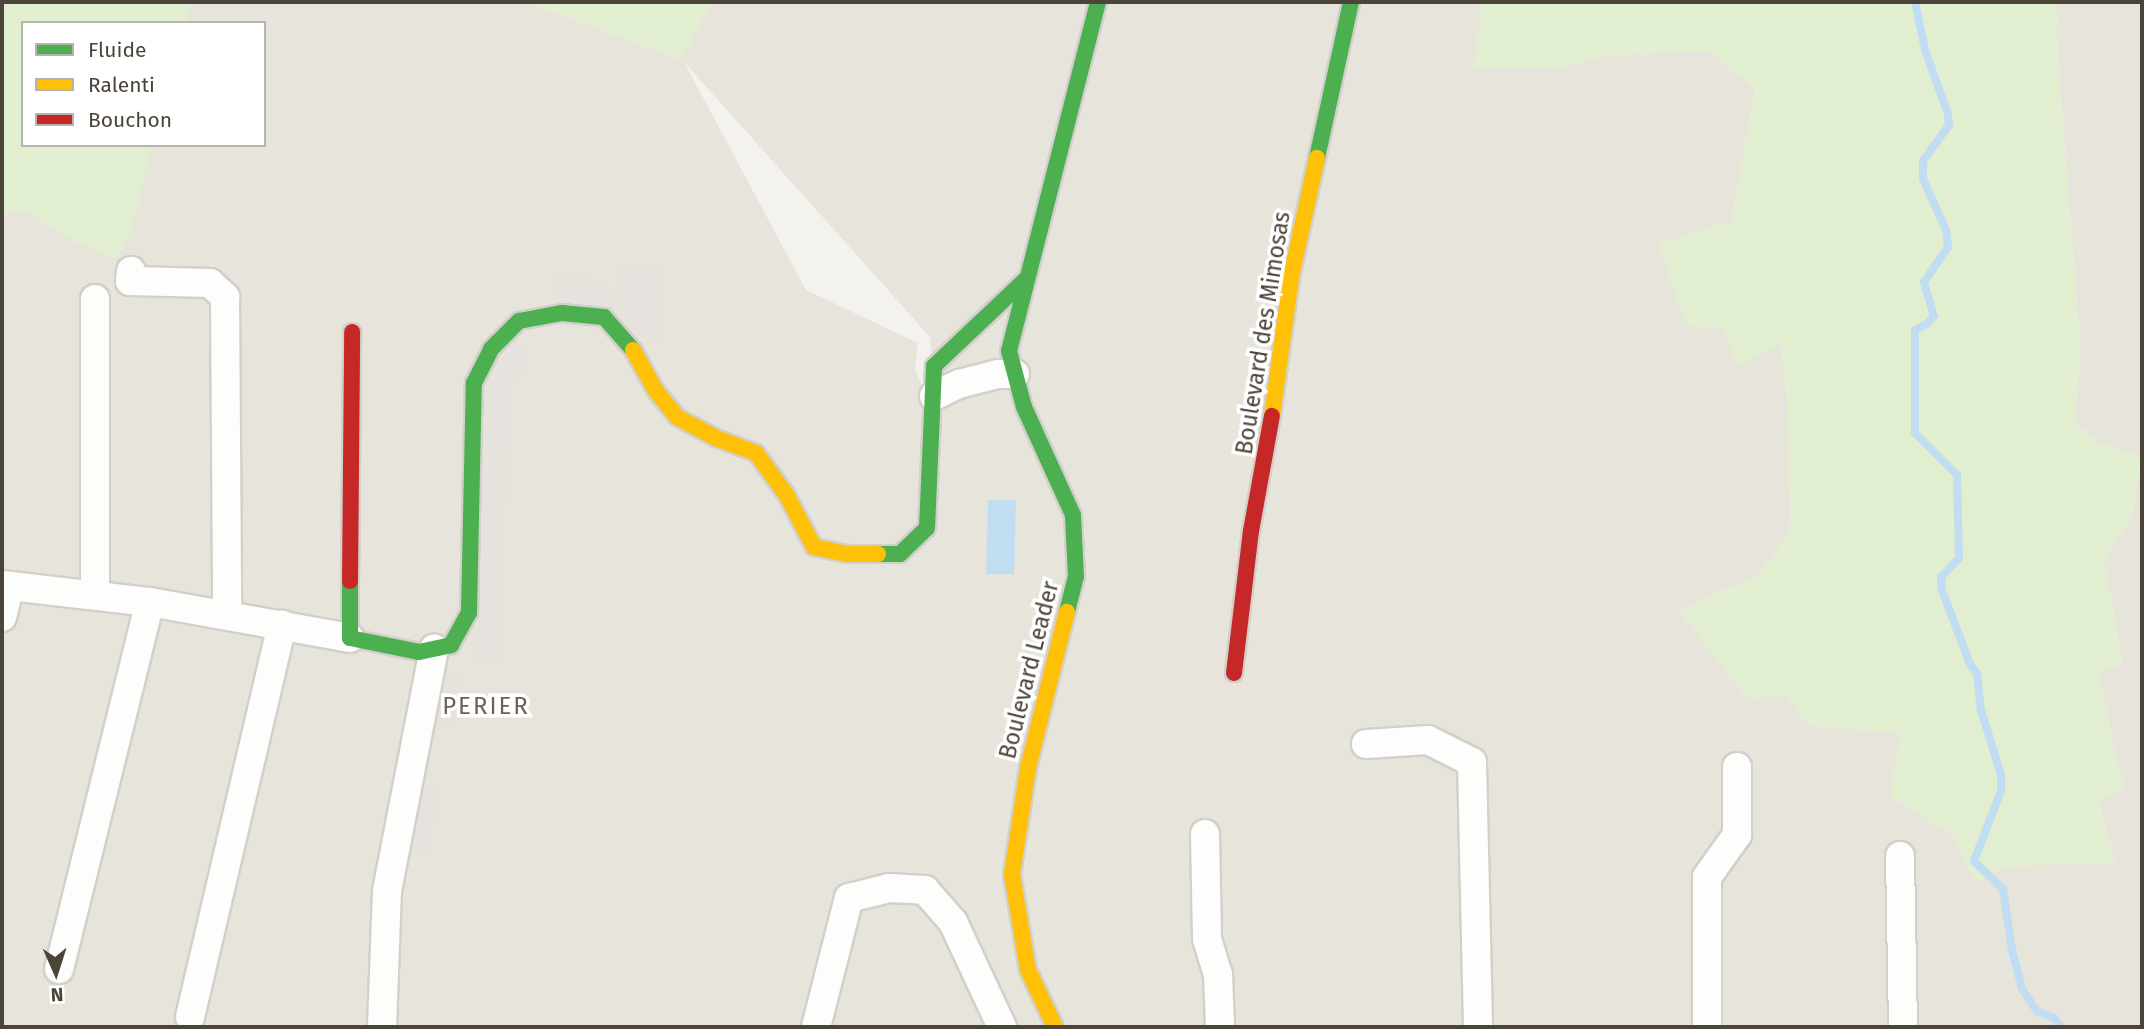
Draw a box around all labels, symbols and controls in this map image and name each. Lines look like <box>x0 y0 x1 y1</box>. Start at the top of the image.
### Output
legend <box>21 21 266 147</box>
text: Fluide <box>88 37 146 63</box>
text: Ralenti <box>88 72 155 98</box>
text: Bouchon <box>88 107 172 133</box>
street label: Boulevard des Mimosas <box>1230 210 1296 456</box>
street label: Boulevard Leader <box>994 578 1064 762</box>
district label: PERIER <box>443 693 529 721</box>
north arrow <box>21 938 91 1008</box>
text: N <box>50 983 64 1006</box>

